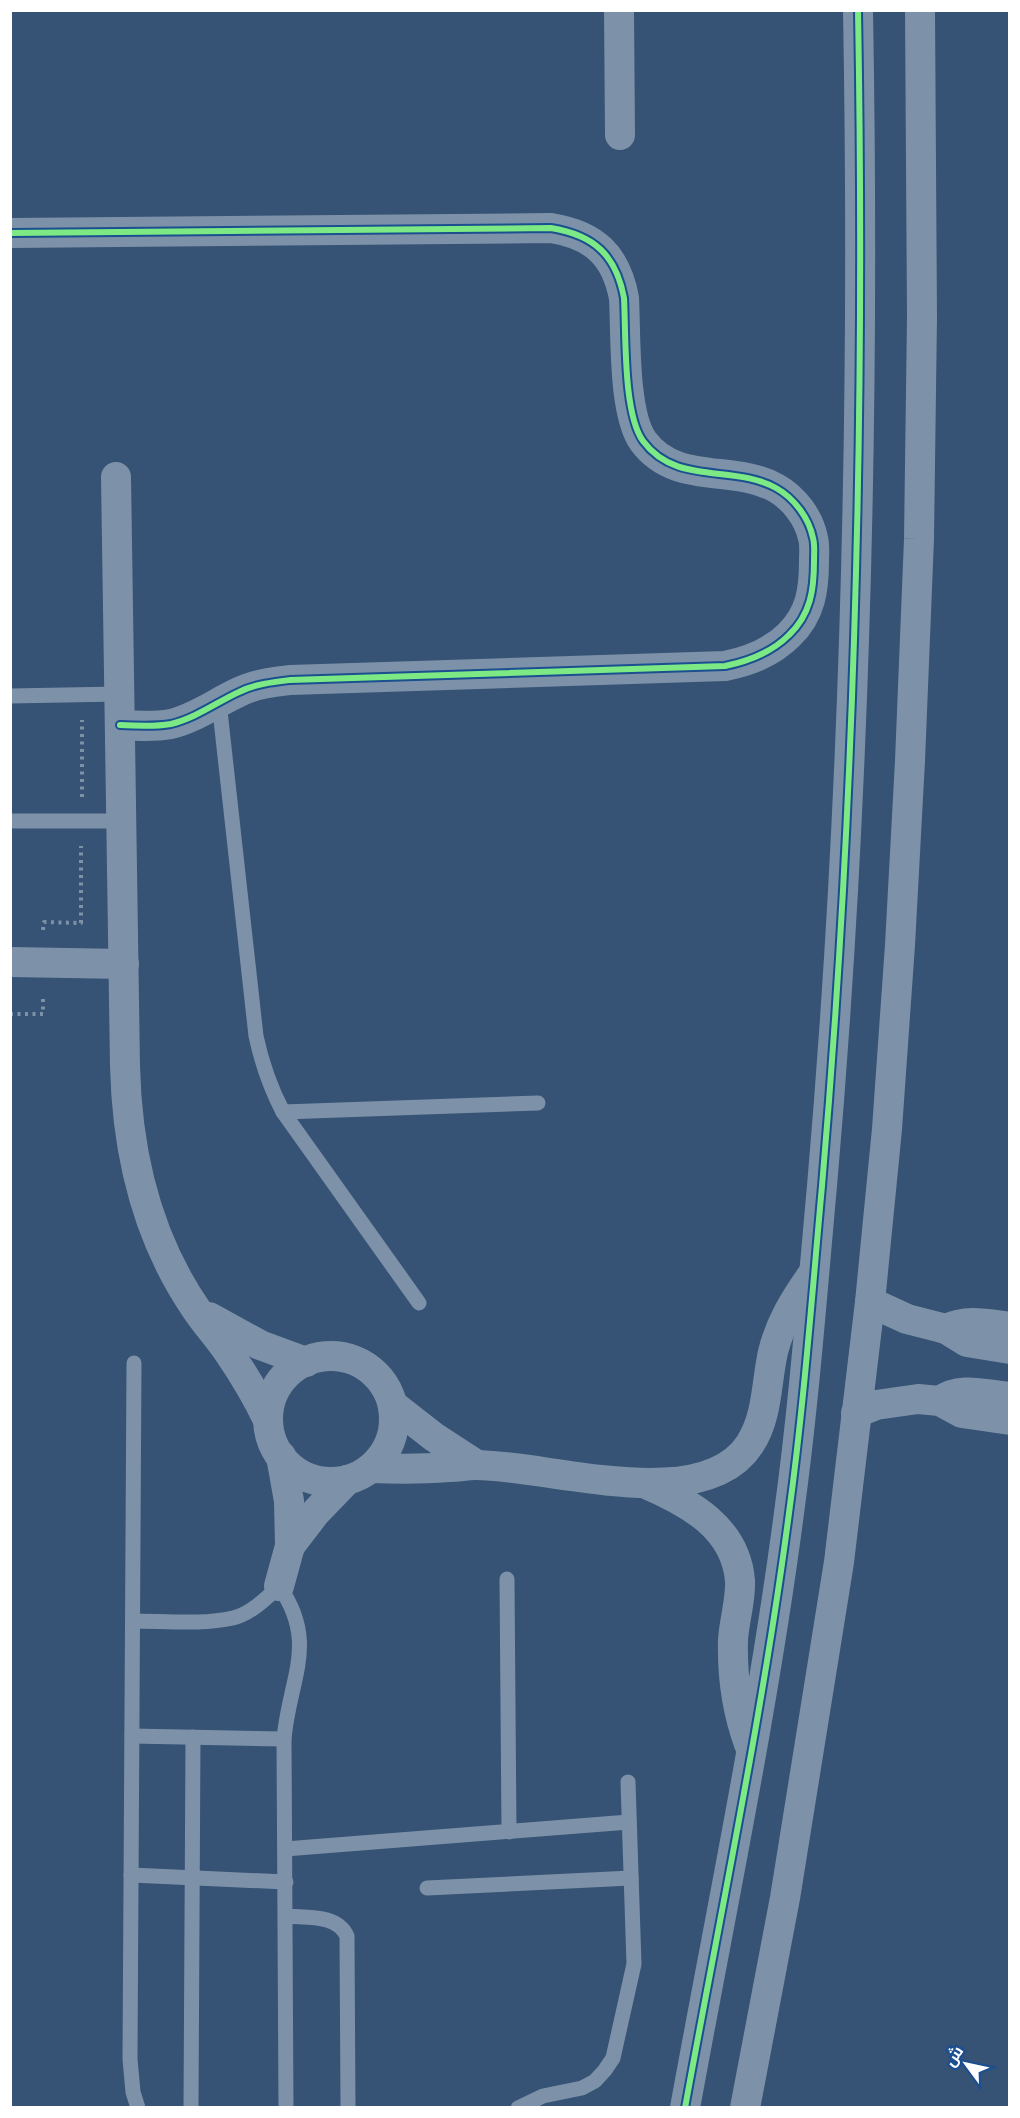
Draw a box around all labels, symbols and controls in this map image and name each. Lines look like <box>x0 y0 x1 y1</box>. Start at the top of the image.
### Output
north arrow <box>936 2034 996 2094</box>
text: ش <box>939 2041 968 2070</box>

